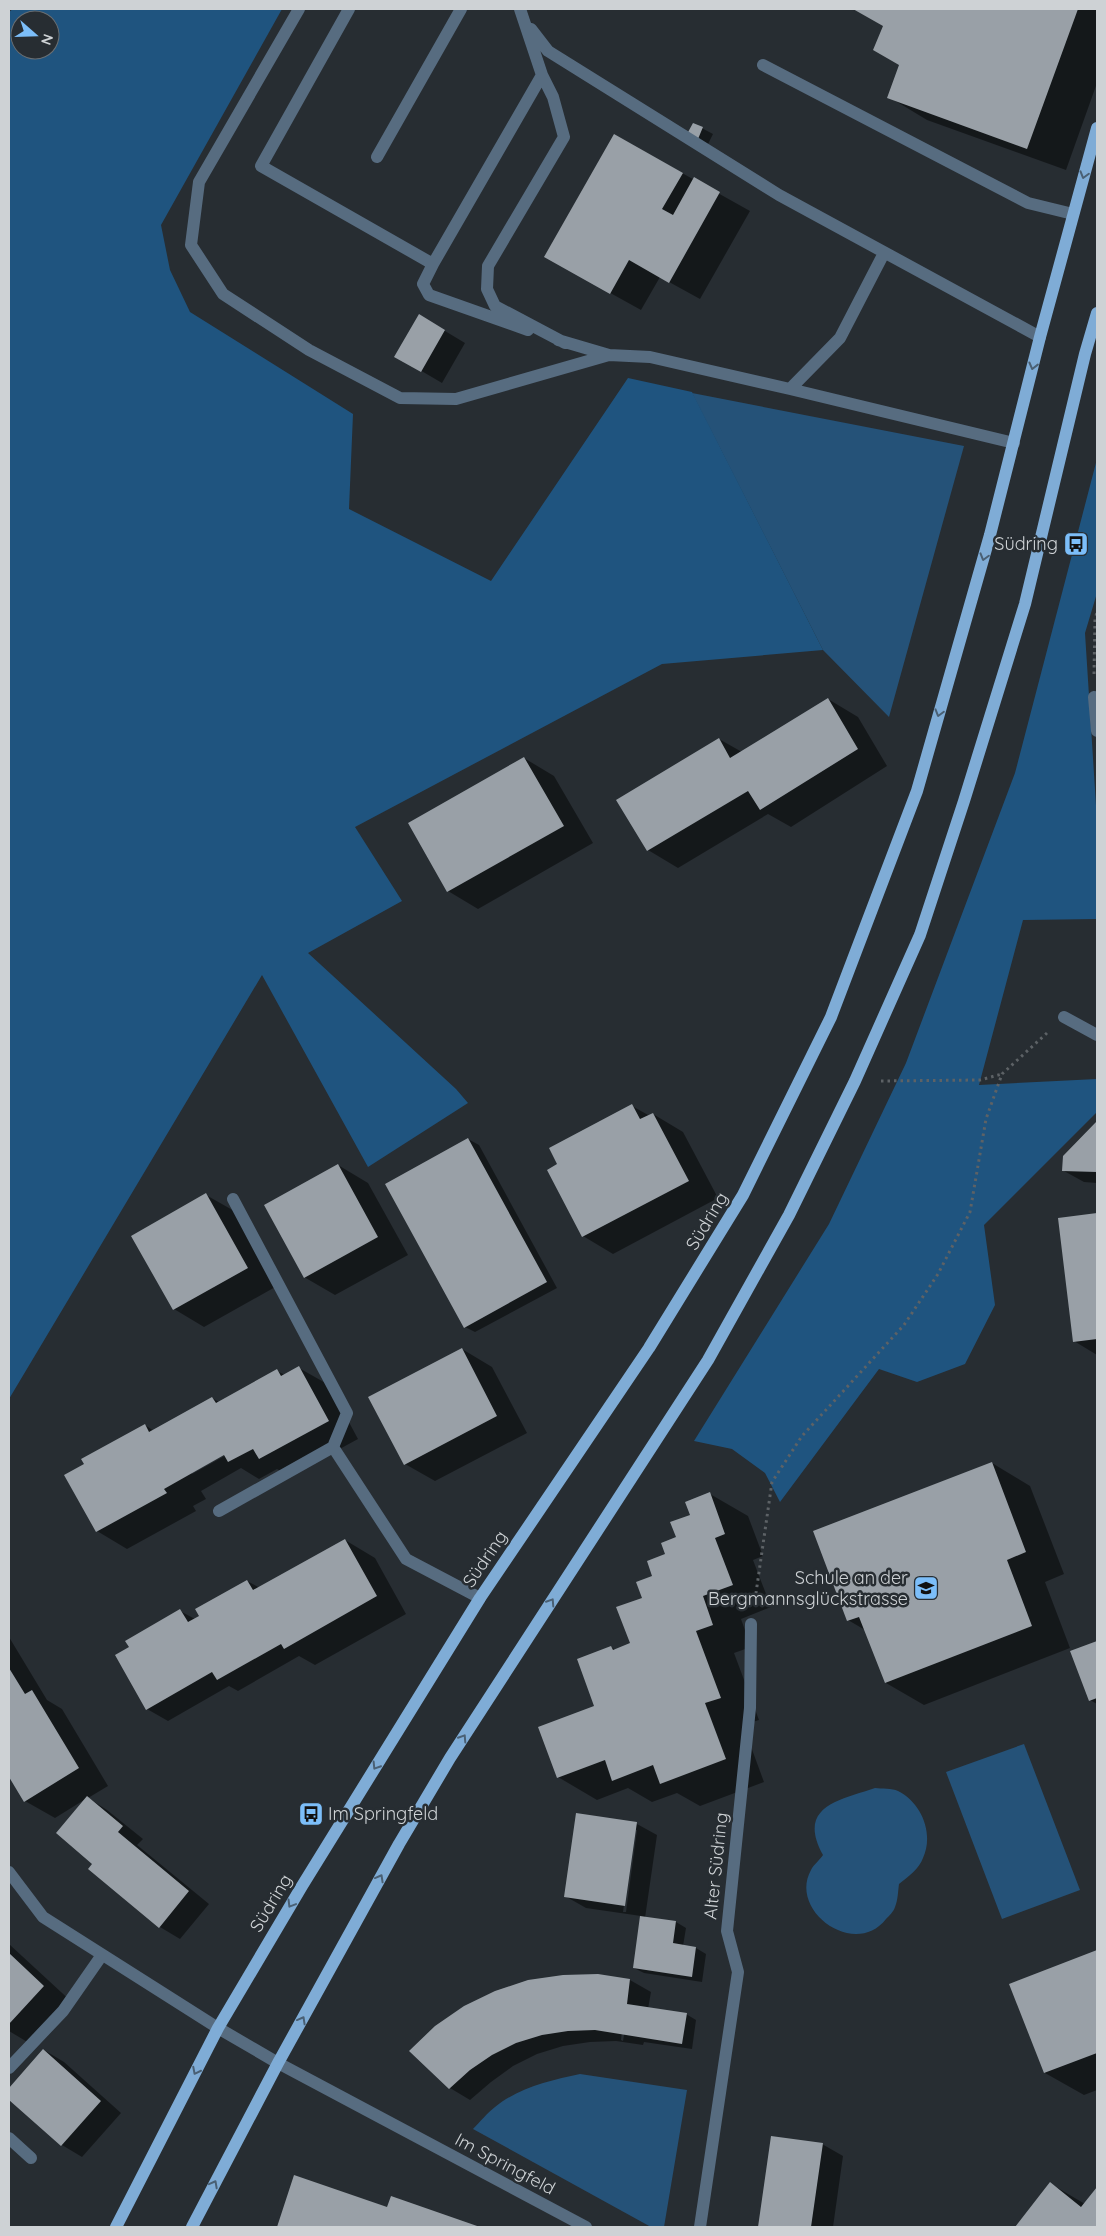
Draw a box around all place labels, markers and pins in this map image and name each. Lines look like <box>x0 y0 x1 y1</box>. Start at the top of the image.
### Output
bus stop icon: Südring <box>1063 531 1089 557</box>
place label: Südring <box>994 532 1058 555</box>
place label: Schule an der Bergmannsglückstrasse <box>708 1566 908 1610</box>
school or university icon: Schule an der Bergmannsglückstrasse <box>913 1575 939 1601</box>
bus stop icon: Im Springfeld <box>298 1801 324 1827</box>
place label: Im Springfeld <box>328 1802 438 1825</box>

